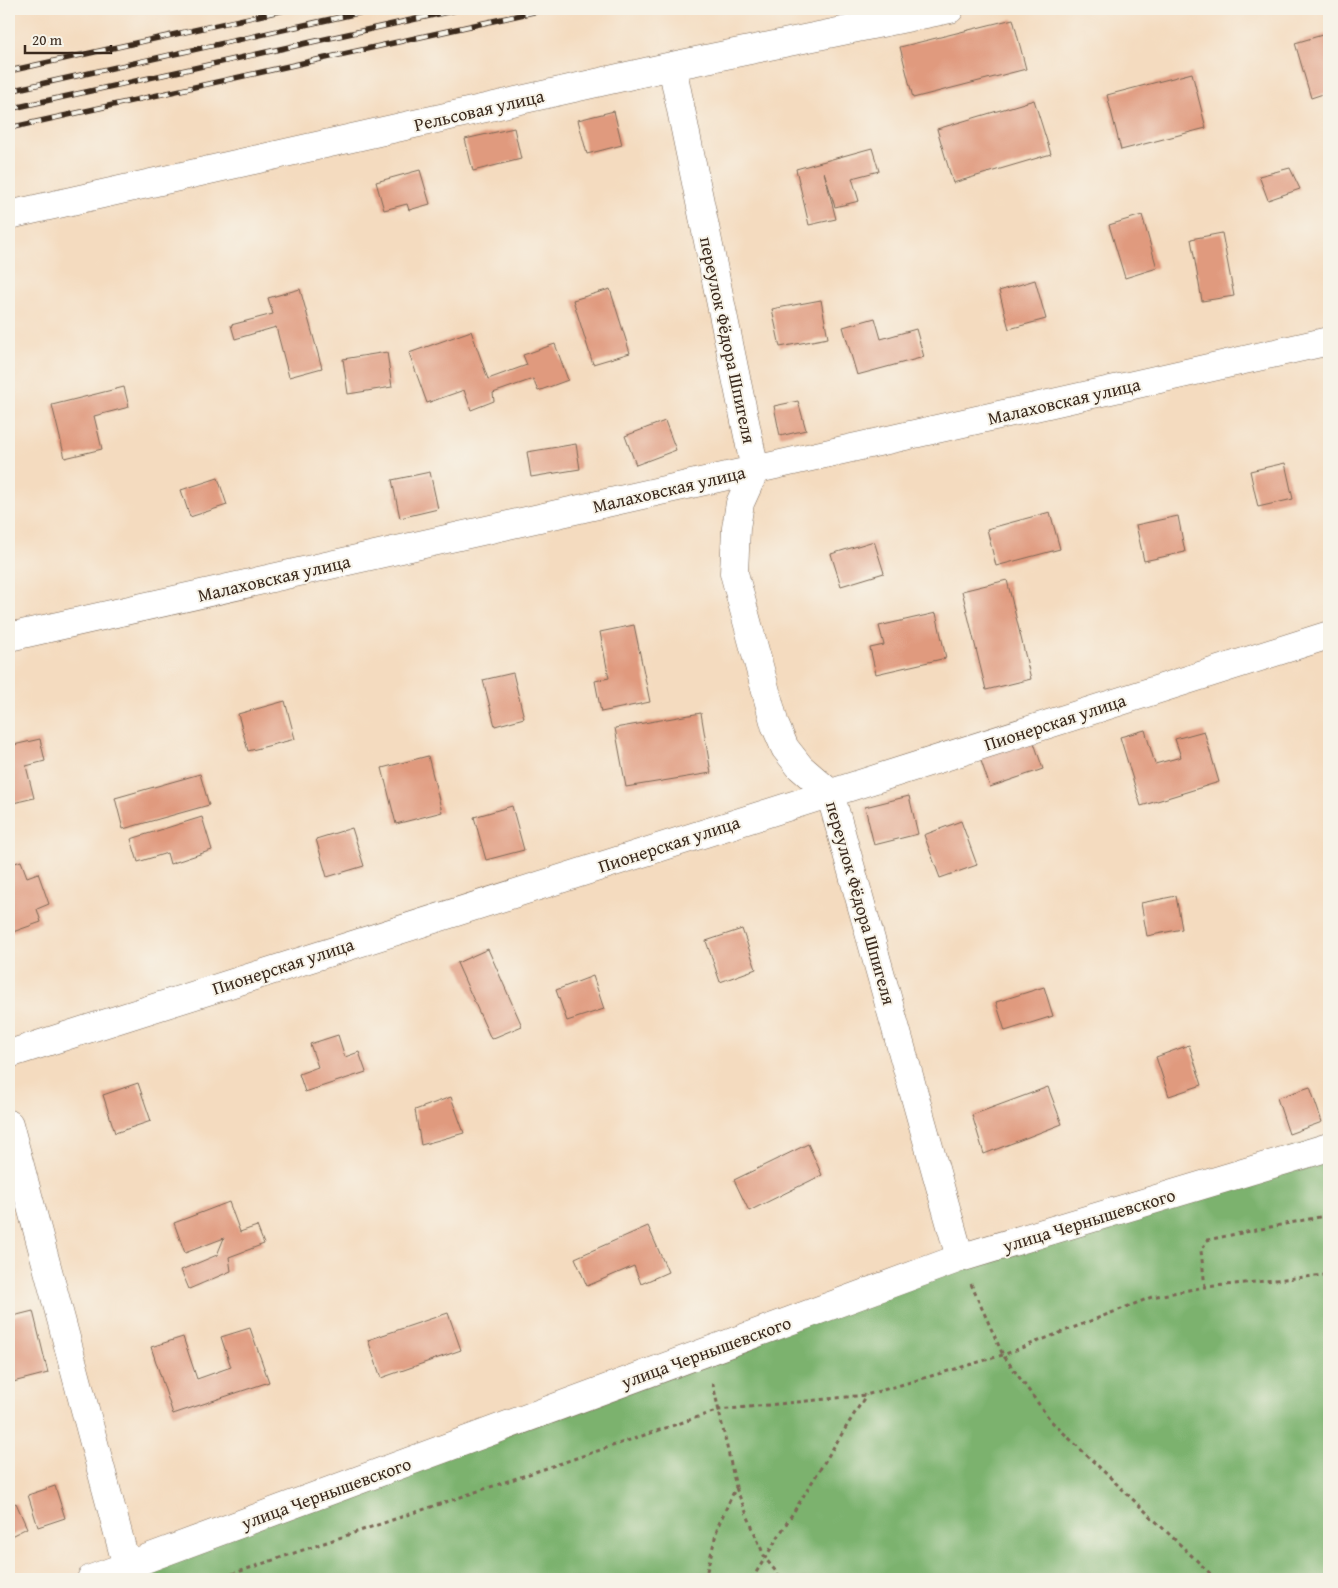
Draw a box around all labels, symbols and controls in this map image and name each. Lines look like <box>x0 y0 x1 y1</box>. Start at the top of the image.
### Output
scale bar <box>25 22 111 54</box>
text: 20 m <box>32 29 63 50</box>
street label: Рельсовая улица <box>411 82 547 138</box>
street label: переулок Фёдора Шпигеля <box>693 234 763 446</box>
street label: Малаховская улица <box>985 370 1143 432</box>
street label: Малаховская улица <box>590 458 748 520</box>
street label: Малаховская улица <box>195 547 353 609</box>
street label: Пионерская улица <box>981 686 1130 758</box>
street label: переулок Фёдора Шпигеля <box>819 798 903 1008</box>
street label: Пионерская улица <box>595 808 744 880</box>
street label: Пионерская улица <box>209 930 358 1002</box>
street label: улица Чернышевского <box>999 1181 1179 1259</box>
street label: улица Чернышевского <box>616 1309 795 1396</box>
street label: улица Чернышевского <box>236 1450 415 1537</box>

